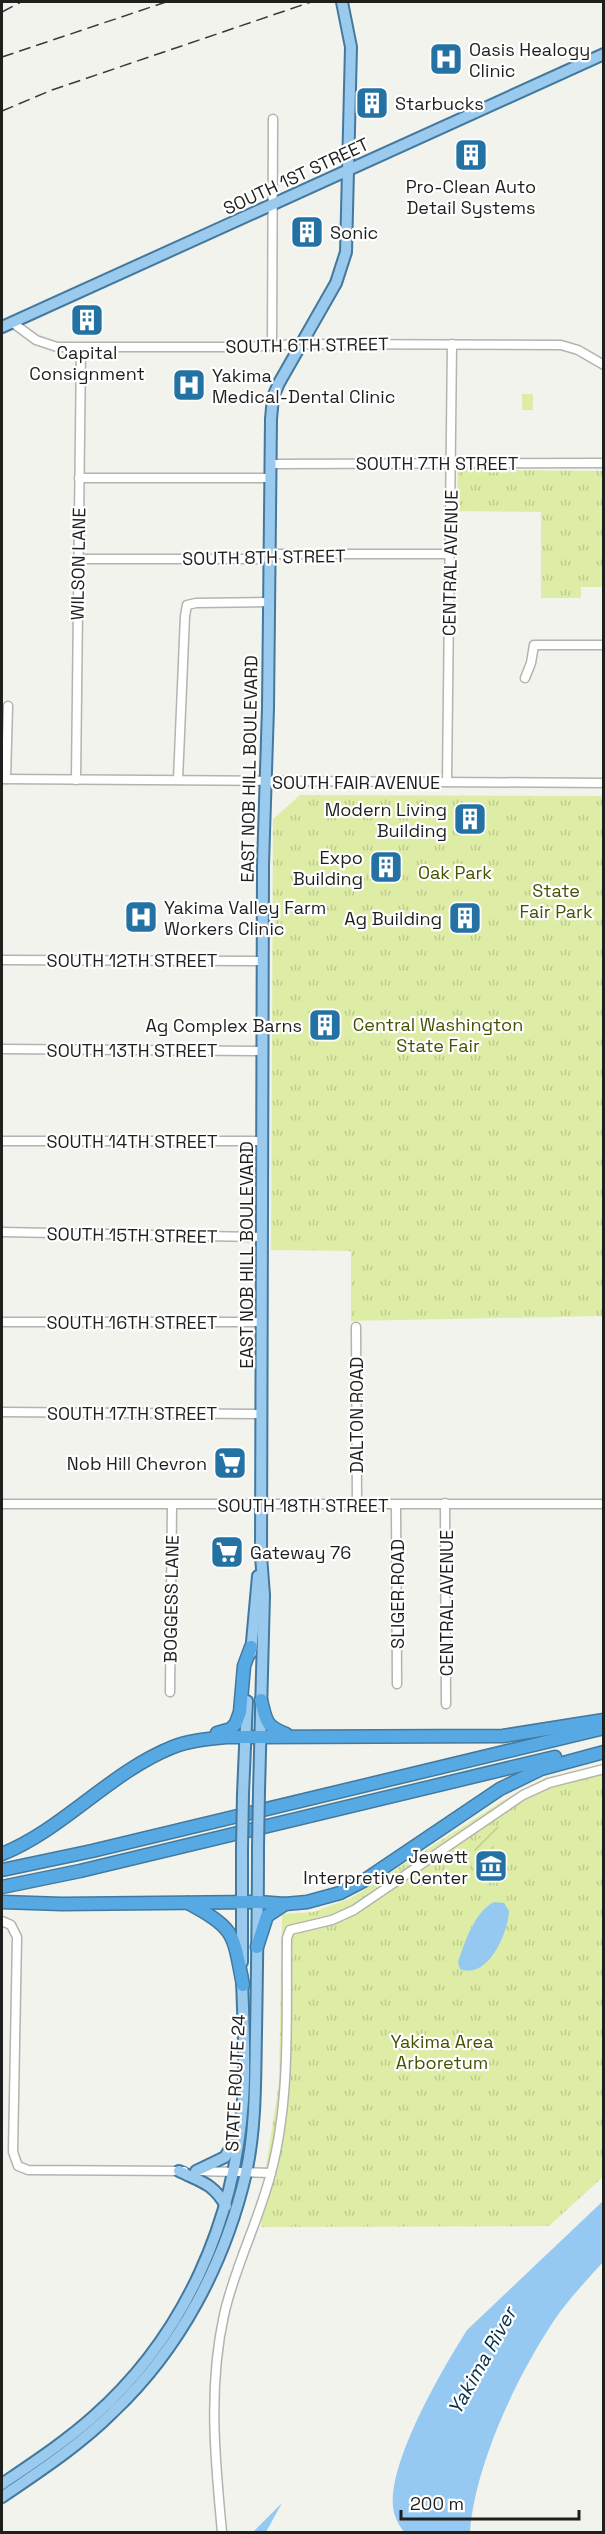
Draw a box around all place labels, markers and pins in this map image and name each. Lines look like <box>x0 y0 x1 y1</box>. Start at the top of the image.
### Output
place label: Oasis Healogy Clinic <box>469 38 590 82</box>
hospital icon: Oasis Healogy Clinic <box>428 41 464 77</box>
building icon: Starbucks <box>354 85 390 121</box>
place label: Starbucks <box>395 92 484 115</box>
building icon: Pro-Clean Auto Detail Systems <box>453 137 489 173</box>
place label: Pro-Clean Auto Detail Systems <box>406 175 536 219</box>
building icon: Sonic <box>289 214 325 250</box>
place label: Sonic <box>330 221 378 244</box>
building icon: Capital Consignment <box>69 302 105 338</box>
place label: Capital Consignment <box>29 341 145 385</box>
place label: Yakima Medical-Dental Clinic <box>212 364 396 408</box>
hospital icon: Yakima Medical-Dental Clinic <box>171 367 207 403</box>
place label: Modern Living Building <box>325 798 447 842</box>
building icon: Modern Living Building <box>452 801 488 837</box>
place label: Expo Building <box>293 846 363 890</box>
building icon: Expo Building <box>368 849 404 885</box>
place label: Yakima Valley Farm Workers Clinic <box>164 896 326 940</box>
hospital icon: Yakima Valley Farm Workers Clinic <box>123 899 159 935</box>
building icon: Ag Building <box>447 900 483 936</box>
place label: Ag Building <box>344 907 442 930</box>
building icon: Ag Complex Barns <box>307 1007 343 1043</box>
place label: Ag Complex Barns <box>145 1014 302 1037</box>
supermarket icon: Nob Hill Chevron <box>212 1445 248 1481</box>
place label: Nob Hill Chevron <box>67 1452 207 1475</box>
supermarket icon: Gateway 76 <box>209 1534 245 1570</box>
place label: Gateway 76 <box>250 1541 351 1564</box>
place label: Jewett Interpretive Center <box>303 1845 468 1889</box>
museum icon: Jewett Interpretive Center <box>473 1848 509 1884</box>

